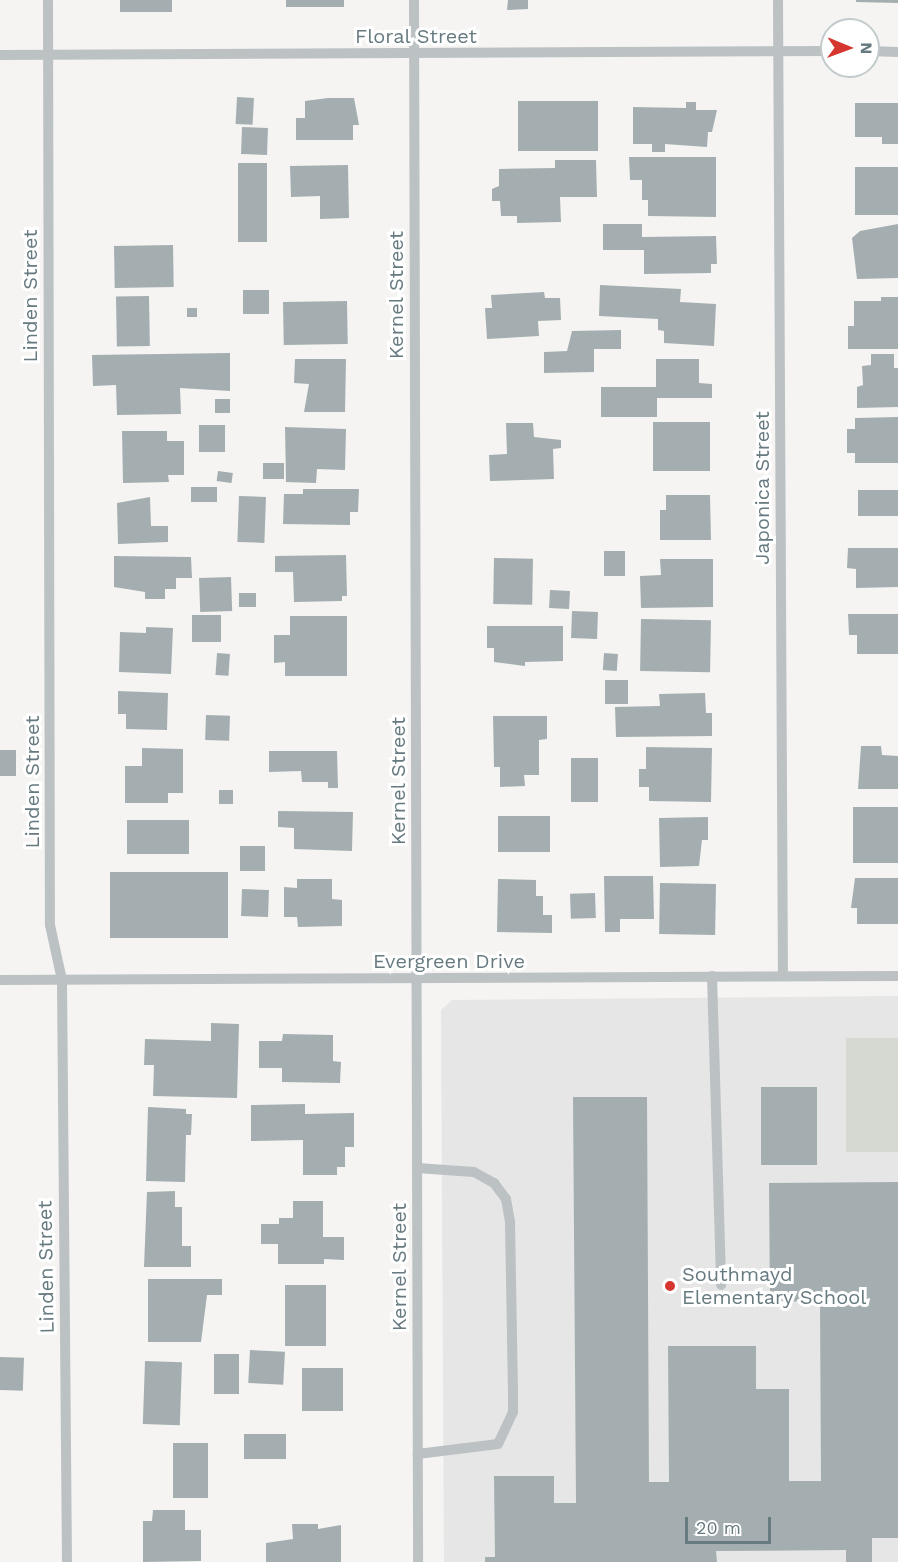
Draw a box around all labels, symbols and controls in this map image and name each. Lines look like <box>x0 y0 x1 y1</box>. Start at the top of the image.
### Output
north arrow <box>820 18 880 78</box>
street label: Floral Street <box>355 24 477 48</box>
text: N <box>857 42 876 54</box>
street label: Linden Street <box>18 229 42 363</box>
street label: Kernel Street <box>384 230 408 360</box>
street label: Japonica Street <box>750 411 774 565</box>
street label: Linden Street <box>20 715 44 849</box>
street label: Kernel Street <box>386 716 410 846</box>
street label: Evergreen Drive <box>373 949 525 973</box>
street label: Linden Street <box>33 1200 59 1334</box>
street label: Kernel Street <box>387 1202 411 1332</box>
place label: Southmayd Elementary School <box>682 1262 867 1309</box>
marker: Southmayd Elementary School <box>663 1279 677 1293</box>
scale bar <box>688 1505 774 1543</box>
text: 20 m <box>696 1517 741 1538</box>

